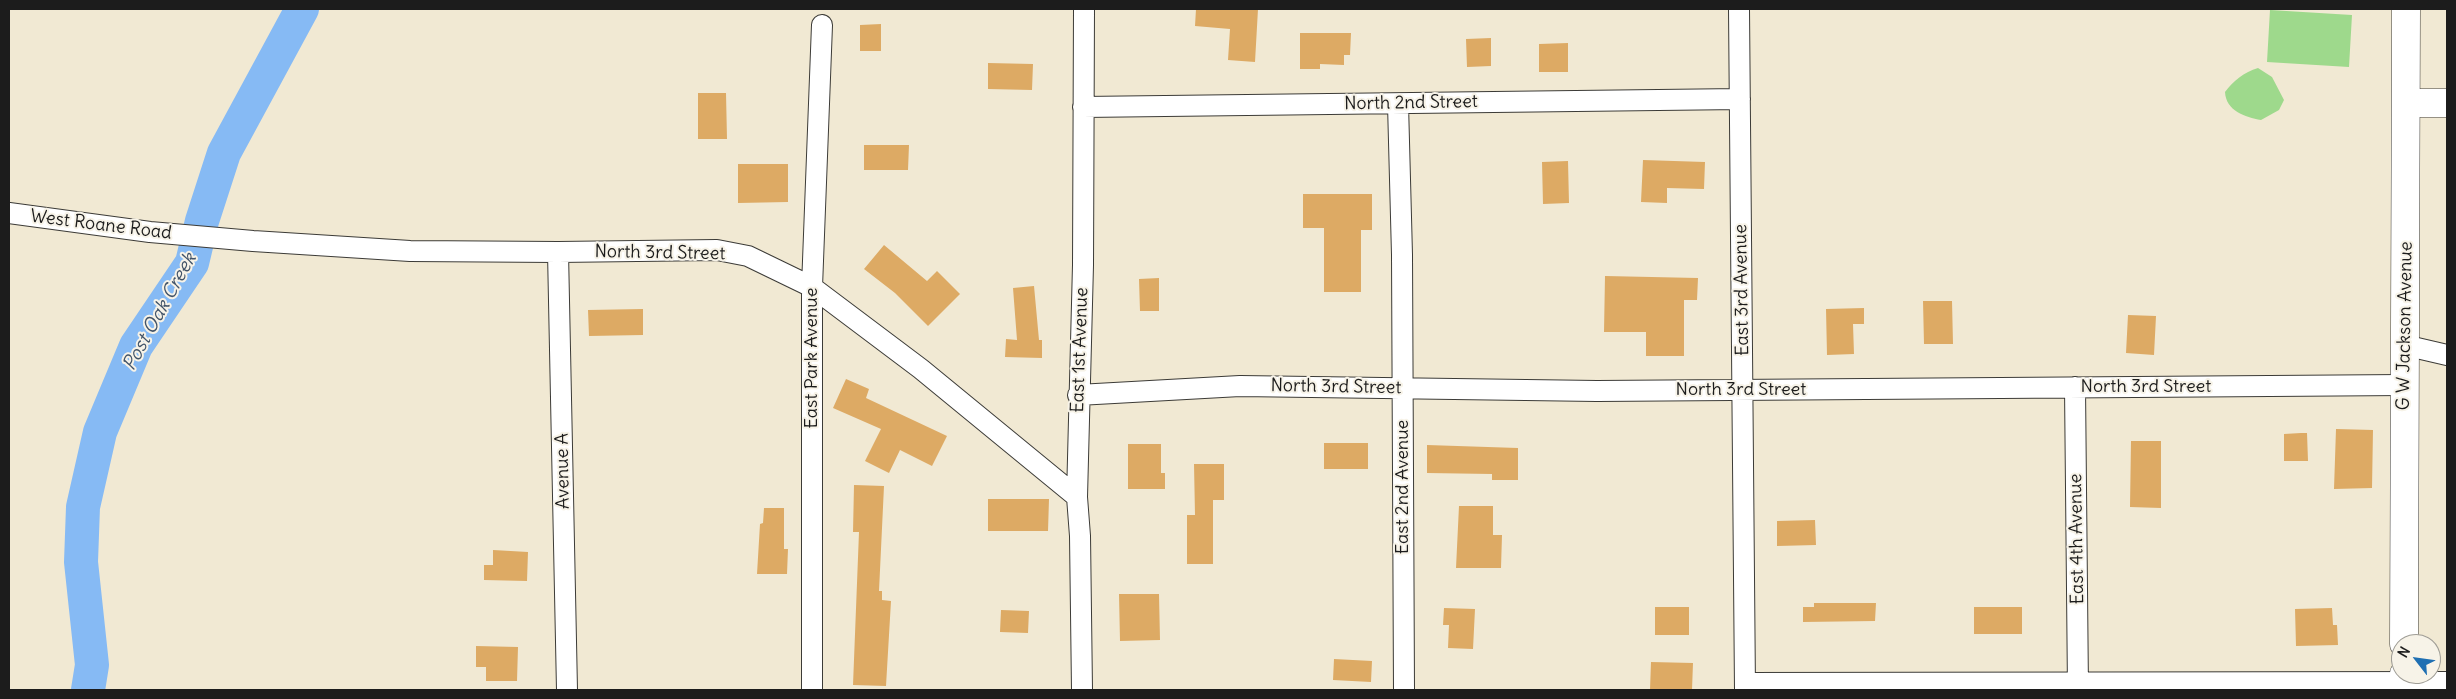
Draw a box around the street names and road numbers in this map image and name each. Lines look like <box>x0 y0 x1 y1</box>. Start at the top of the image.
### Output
street label: North 2nd Street <box>1344 91 1478 115</box>
street label: West Roane Road <box>29 206 173 244</box>
street label: East 3rd Avenue <box>1730 224 1754 356</box>
street label: North 3rd Street <box>594 241 726 265</box>
street label: G W Jackson Avenue <box>2393 241 2417 411</box>
street label: East 1st Avenue <box>1067 287 1093 413</box>
street label: East Park Avenue <box>801 288 823 428</box>
street label: North 3rd Street <box>1270 375 1402 399</box>
street label: North 3rd Street <box>2081 376 2211 398</box>
street label: North 3rd Street <box>1676 379 1806 401</box>
street label: East 2nd Avenue <box>1392 420 1414 554</box>
street label: Avenue A <box>552 433 574 509</box>
street label: East 4th Avenue <box>2065 474 2089 604</box>

